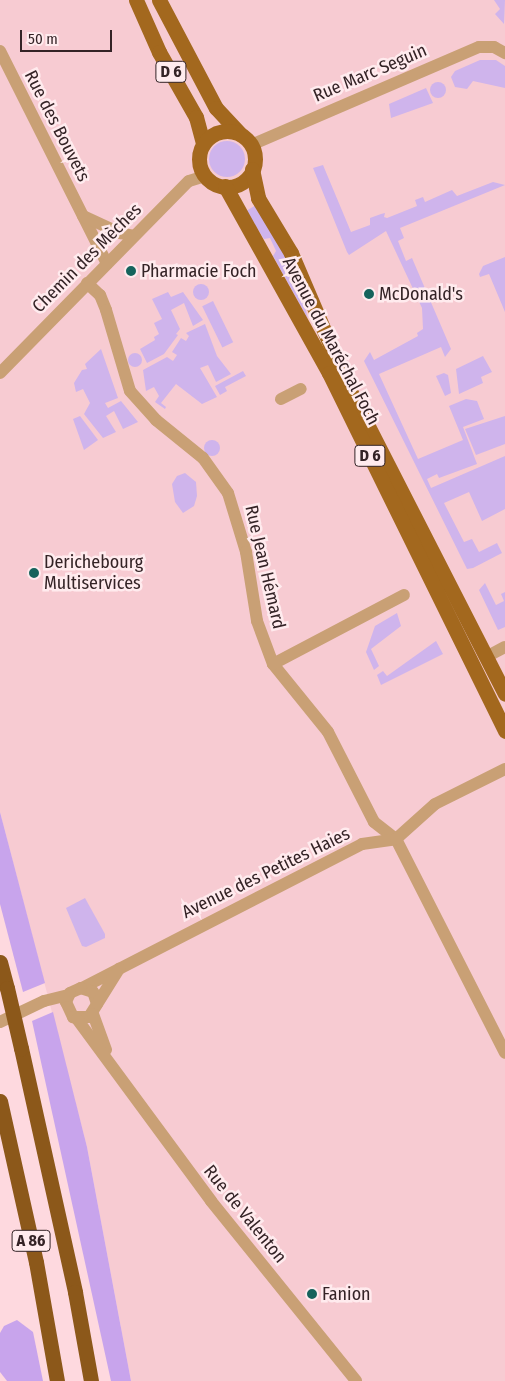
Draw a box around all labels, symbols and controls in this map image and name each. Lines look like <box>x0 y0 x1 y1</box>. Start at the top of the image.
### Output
scale bar <box>22 20 115 52</box>
text: 50 m <box>28 30 58 48</box>
street label: Rue Marc Seguin <box>310 39 430 107</box>
road number: D 6 <box>155 58 187 86</box>
street label: Rue des Bouvets <box>20 67 94 185</box>
street label: Chemin des Mèches <box>28 199 146 317</box>
street label: Avenue du Maréchal Foch <box>278 254 384 428</box>
place label: Pharmacie Foch <box>141 260 257 282</box>
marker: Pharmacie Foch <box>125 265 137 277</box>
place label: McDonald's <box>379 283 463 305</box>
marker: McDonald's <box>363 288 375 300</box>
road number: D 6 <box>354 442 386 470</box>
street label: Rue Jean Hémard <box>240 503 290 631</box>
place label: Derichebourg Multiservices <box>44 552 143 594</box>
marker: Derichebourg Multiservices <box>28 567 40 579</box>
street label: Avenue des Petites Haies <box>178 823 354 923</box>
street label: Rue de Valenton <box>199 1161 291 1267</box>
road number: A 86 <box>11 1228 51 1254</box>
place label: Fanion <box>322 1283 371 1305</box>
marker: Fanion <box>306 1288 318 1300</box>

